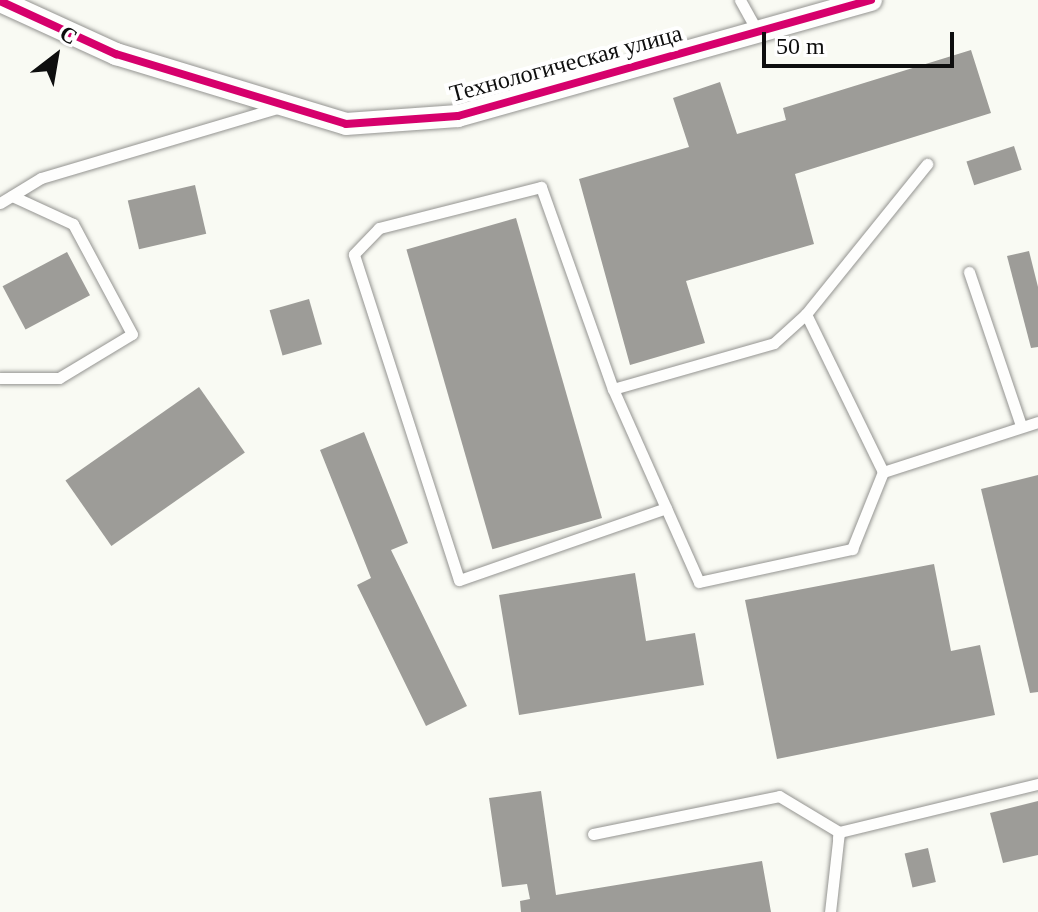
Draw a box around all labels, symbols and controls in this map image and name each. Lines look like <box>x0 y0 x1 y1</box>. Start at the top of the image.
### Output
north arrow <box>16 16 96 96</box>
scale bar <box>766 16 958 66</box>
street label: Технологическая улица <box>447 19 685 109</box>
text: С <box>55 20 82 50</box>
text: 50 m <box>776 33 825 59</box>

